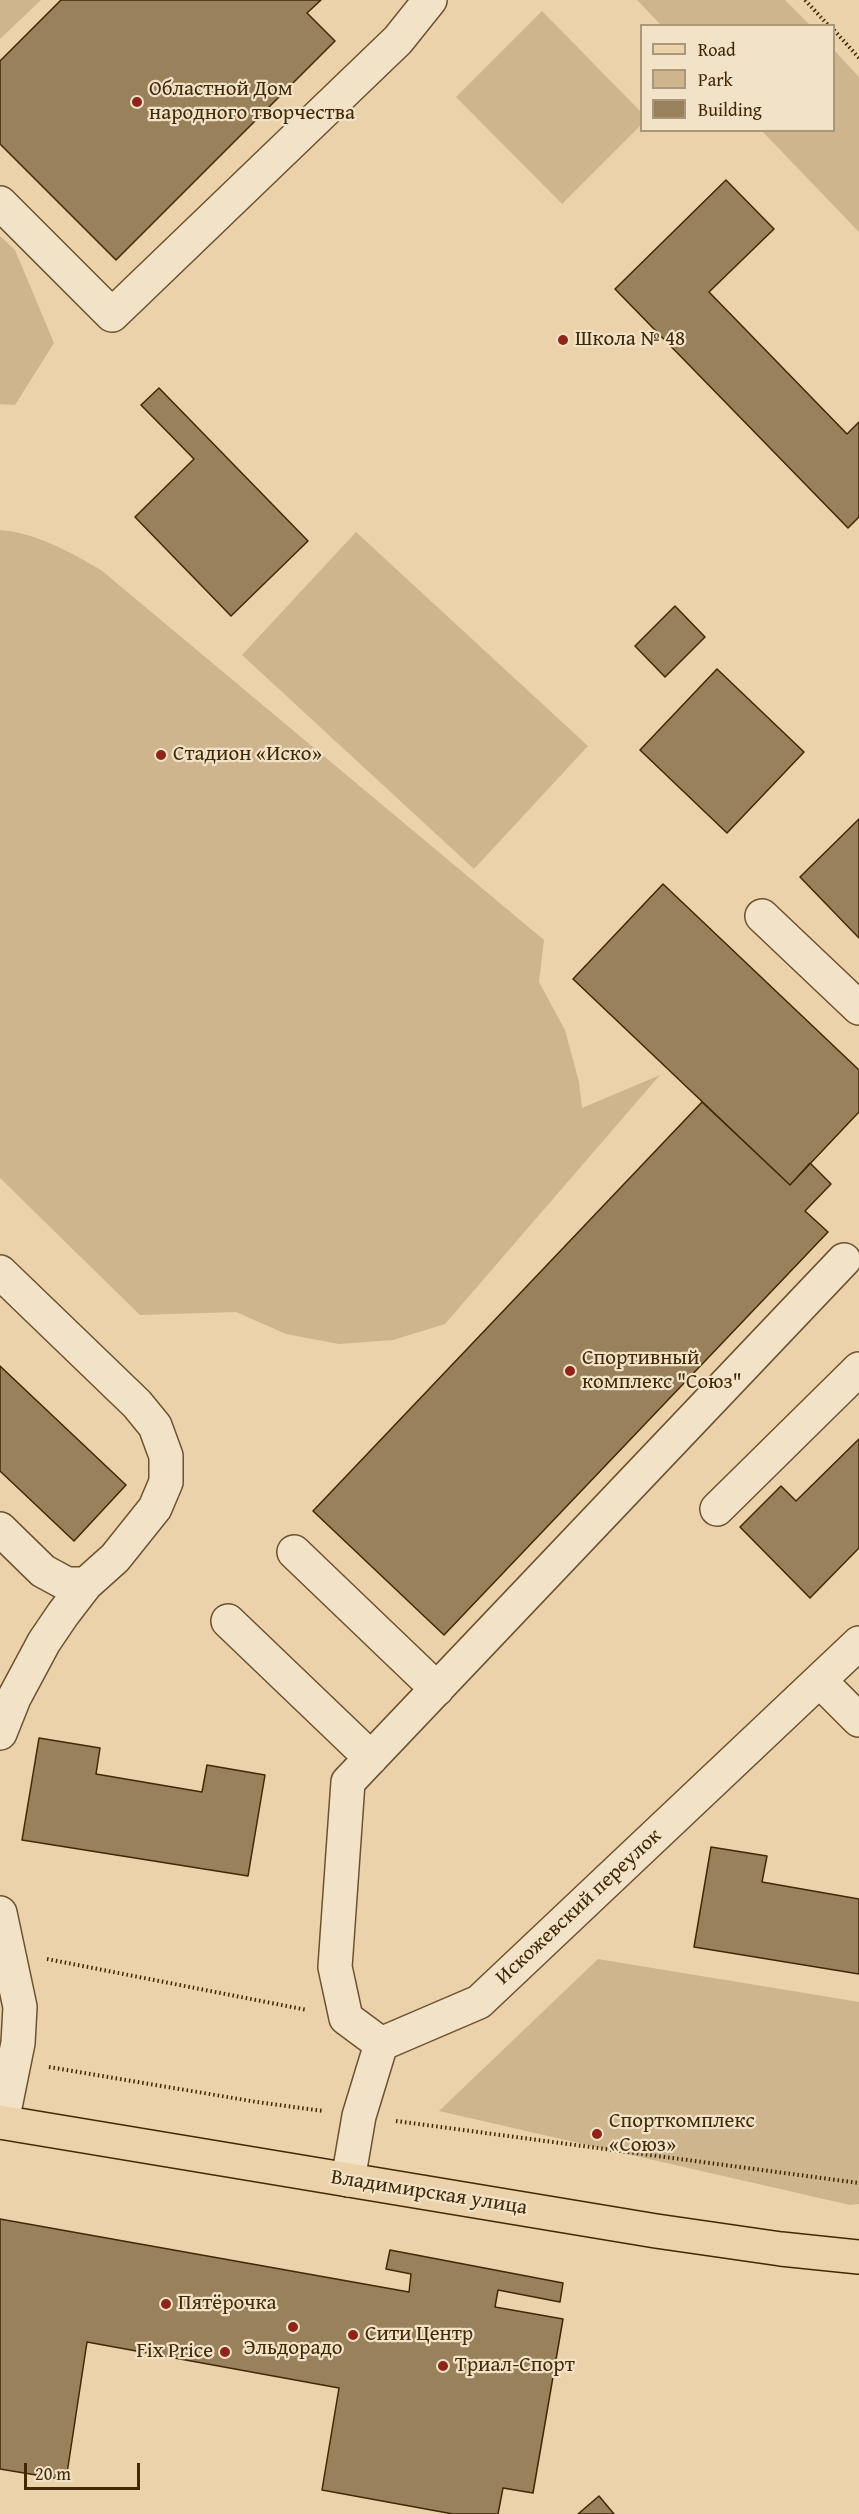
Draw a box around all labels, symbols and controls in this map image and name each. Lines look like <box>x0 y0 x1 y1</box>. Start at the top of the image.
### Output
legend <box>640 24 835 132</box>
text: Road <box>698 36 736 63</box>
text: Park <box>698 66 733 93</box>
place label: Областной Дом народного творчества <box>149 77 355 127</box>
marker: Областной Дом народного творчества <box>130 95 144 109</box>
text: Building <box>698 96 762 123</box>
place label: Школа № 48 <box>575 327 685 353</box>
marker: Школа № 48 <box>556 333 570 347</box>
place label: Стадион «Иско» <box>173 742 322 768</box>
marker: Стадион «Иско» <box>154 748 168 762</box>
place label: Спортивный комплекс "Союз" <box>582 1346 742 1396</box>
marker: Спортивный комплекс "Союз" <box>563 1364 577 1378</box>
street label: Искожевский переулок <box>491 1824 667 1990</box>
place label: Спорткомплекс «Союз» <box>609 2109 755 2159</box>
marker: Спорткомплекс «Союз» <box>590 2127 604 2141</box>
street label: Владимирская улица <box>329 2165 529 2221</box>
place label: Пятёрочка <box>178 2291 276 2317</box>
marker: Пятёрочка <box>159 2297 173 2311</box>
marker: Эльдорадо <box>286 2320 300 2334</box>
place label: Сити Центр <box>365 2322 473 2348</box>
marker: Сити Центр <box>346 2328 360 2342</box>
place label: Эльдорадо <box>243 2336 343 2362</box>
place label: Fix Price <box>137 2339 213 2365</box>
marker: Fix Price <box>218 2345 232 2359</box>
place label: Триал-Спорт <box>455 2353 575 2379</box>
marker: Триал-Спорт <box>436 2359 450 2373</box>
scale bar <box>27 2451 142 2489</box>
text: 20 m <box>35 2460 71 2487</box>

